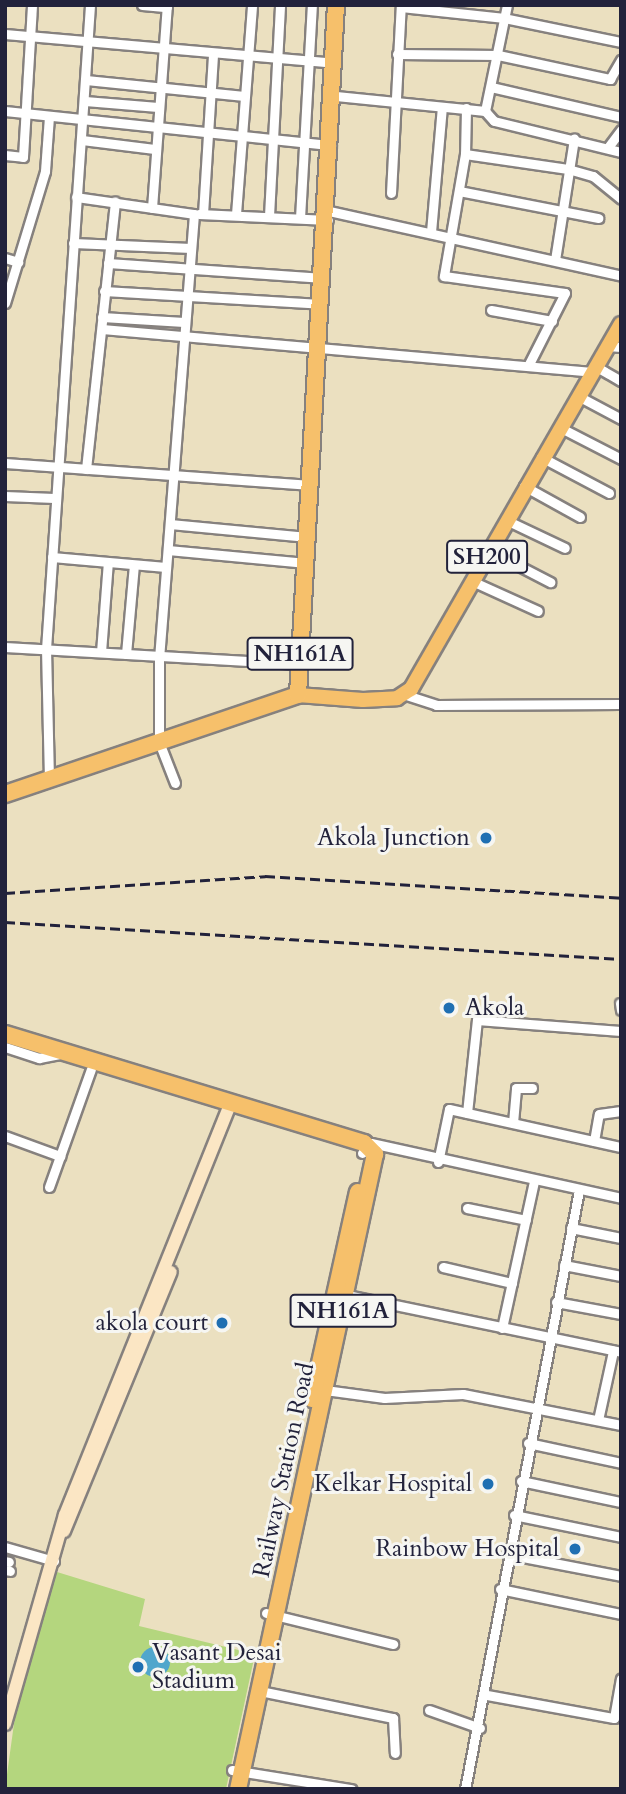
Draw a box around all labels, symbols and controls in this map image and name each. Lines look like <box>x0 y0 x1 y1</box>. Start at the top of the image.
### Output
road number: SH200 <box>445 538 529 576</box>
road number: NH161A <box>246 634 354 674</box>
place label: Akola Junction <box>317 824 470 852</box>
marker: Akola Junction <box>476 828 496 848</box>
place label: Akola <box>465 994 524 1022</box>
marker: Akola <box>439 998 459 1018</box>
road number: NH161A <box>289 1292 397 1330</box>
place label: akola court <box>95 1309 208 1337</box>
marker: akola court <box>214 1315 230 1331</box>
street label: Railway Station Road <box>247 1360 321 1580</box>
place label: Kelkar Hospital <box>314 1470 472 1498</box>
marker: Kelkar Hospital <box>478 1474 498 1494</box>
place label: Rainbow Hospital <box>375 1535 559 1563</box>
marker: Rainbow Hospital <box>565 1539 585 1559</box>
place label: Vasant Desai Stadium <box>152 1639 282 1695</box>
marker: Vasant Desai Stadium <box>130 1659 146 1675</box>

